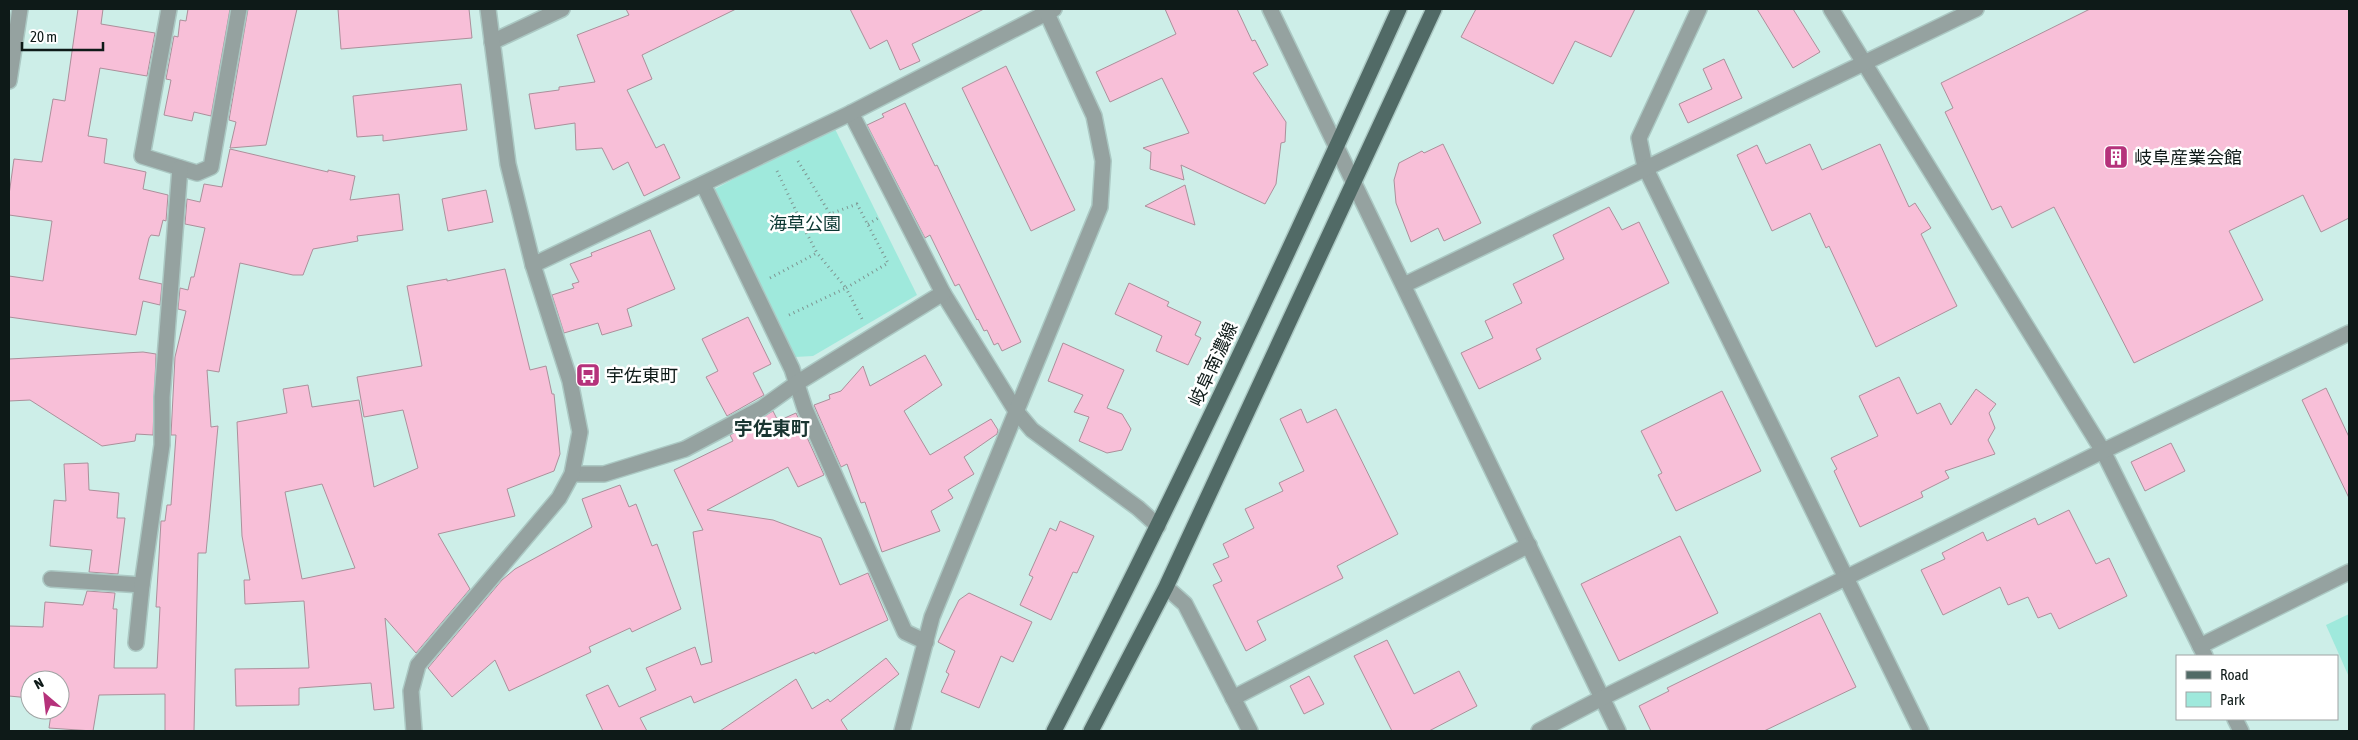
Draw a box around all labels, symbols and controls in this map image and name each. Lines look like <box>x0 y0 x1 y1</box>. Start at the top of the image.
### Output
scale bar <box>22 20 104 52</box>
text: 20 m <box>30 28 57 45</box>
building icon: 岐阜産業会館 <box>2103 144 2129 170</box>
place label: 岐阜産業会館 <box>2134 147 2242 168</box>
park label: 海草公園 <box>769 213 841 234</box>
street label: 岐阜南濃線 <box>1184 319 1242 409</box>
bus stop icon: 宇佐東町 <box>575 362 601 388</box>
place label: 宇佐東町 <box>606 365 678 386</box>
district label: 宇佐東町 <box>734 417 810 439</box>
legend <box>2176 655 2338 720</box>
text: Road <box>2220 666 2249 683</box>
north arrow <box>20 670 70 720</box>
text: N <box>31 675 46 693</box>
text: Park <box>2220 691 2245 708</box>

